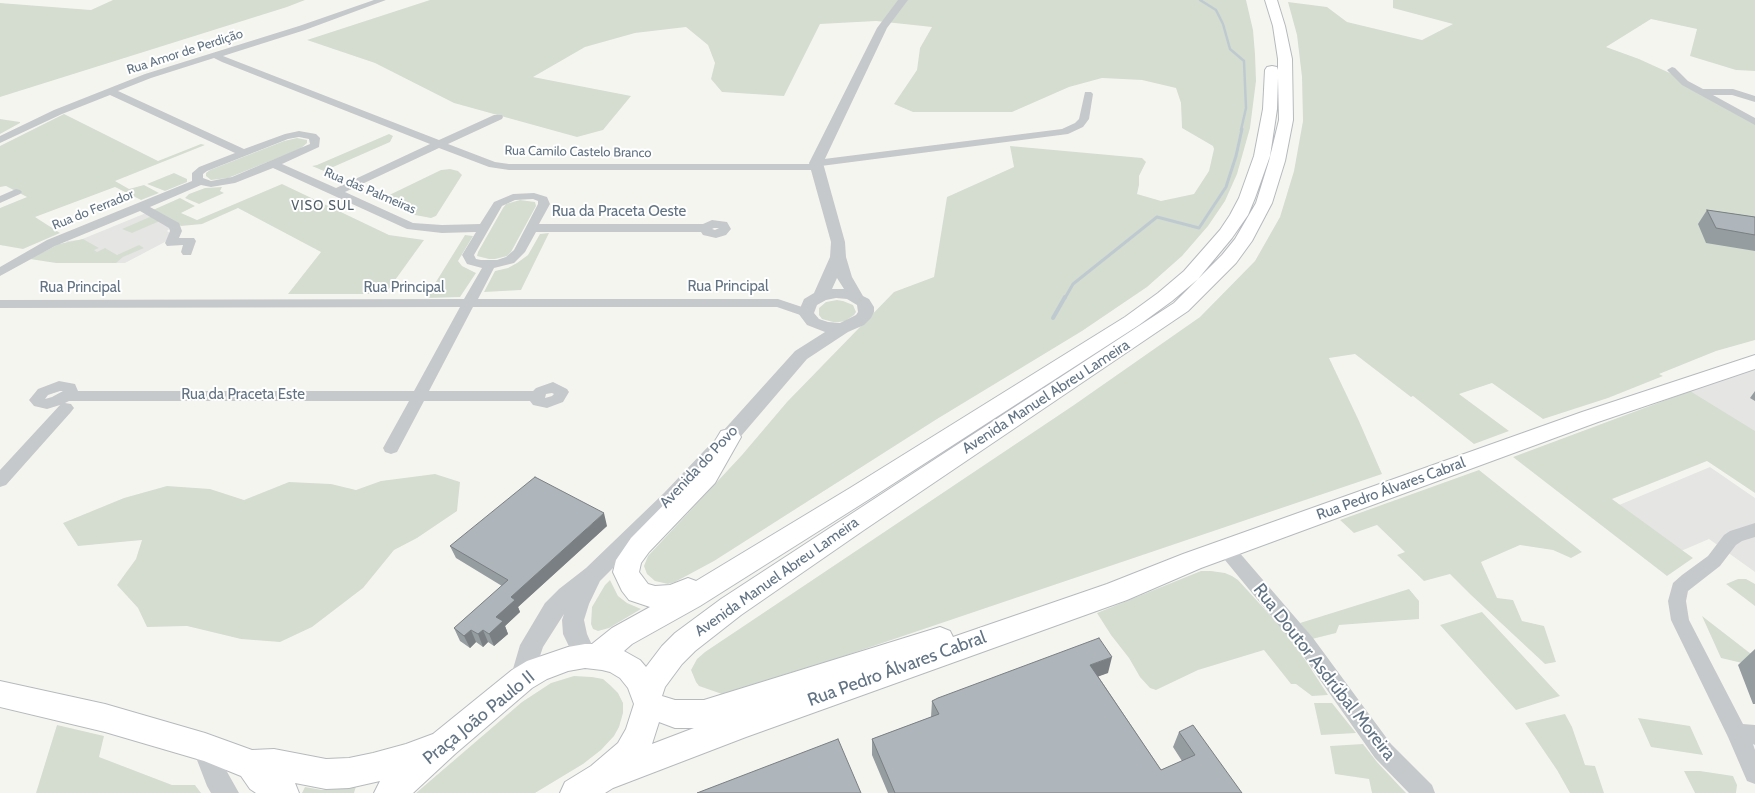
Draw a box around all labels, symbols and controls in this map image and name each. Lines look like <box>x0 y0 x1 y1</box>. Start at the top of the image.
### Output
street label: Rua Amor de Perdição <box>125 26 245 78</box>
street label: Rua Camilo Castelo Branco <box>504 143 652 161</box>
street label: Rua das Palmeiras <box>322 165 418 217</box>
street label: Rua do Ferrador <box>50 187 136 233</box>
district label: VISO SUL <box>291 198 355 214</box>
street label: Rua da Praceta Oeste <box>552 203 686 221</box>
street label: Rua Principal <box>687 278 769 296</box>
street label: Rua Principal <box>39 279 121 297</box>
street label: Rua Principal <box>363 279 445 297</box>
street label: Avenida Manuel Abreu Lameira <box>959 336 1133 458</box>
street label: Rua da Praceta Este <box>181 386 305 404</box>
street label: Avenida do Povo <box>656 422 742 512</box>
street label: Rua Pedro Álvares Cabral <box>1314 454 1468 524</box>
street label: Avenida Manuel Abreu Lameira <box>692 513 862 641</box>
street label: Rua Doutor Asdrúbal Moreira <box>1248 579 1400 765</box>
street label: Rua Pedro Álvares Cabral <box>805 627 989 711</box>
street label: Praça João Paulo II <box>419 666 539 770</box>

